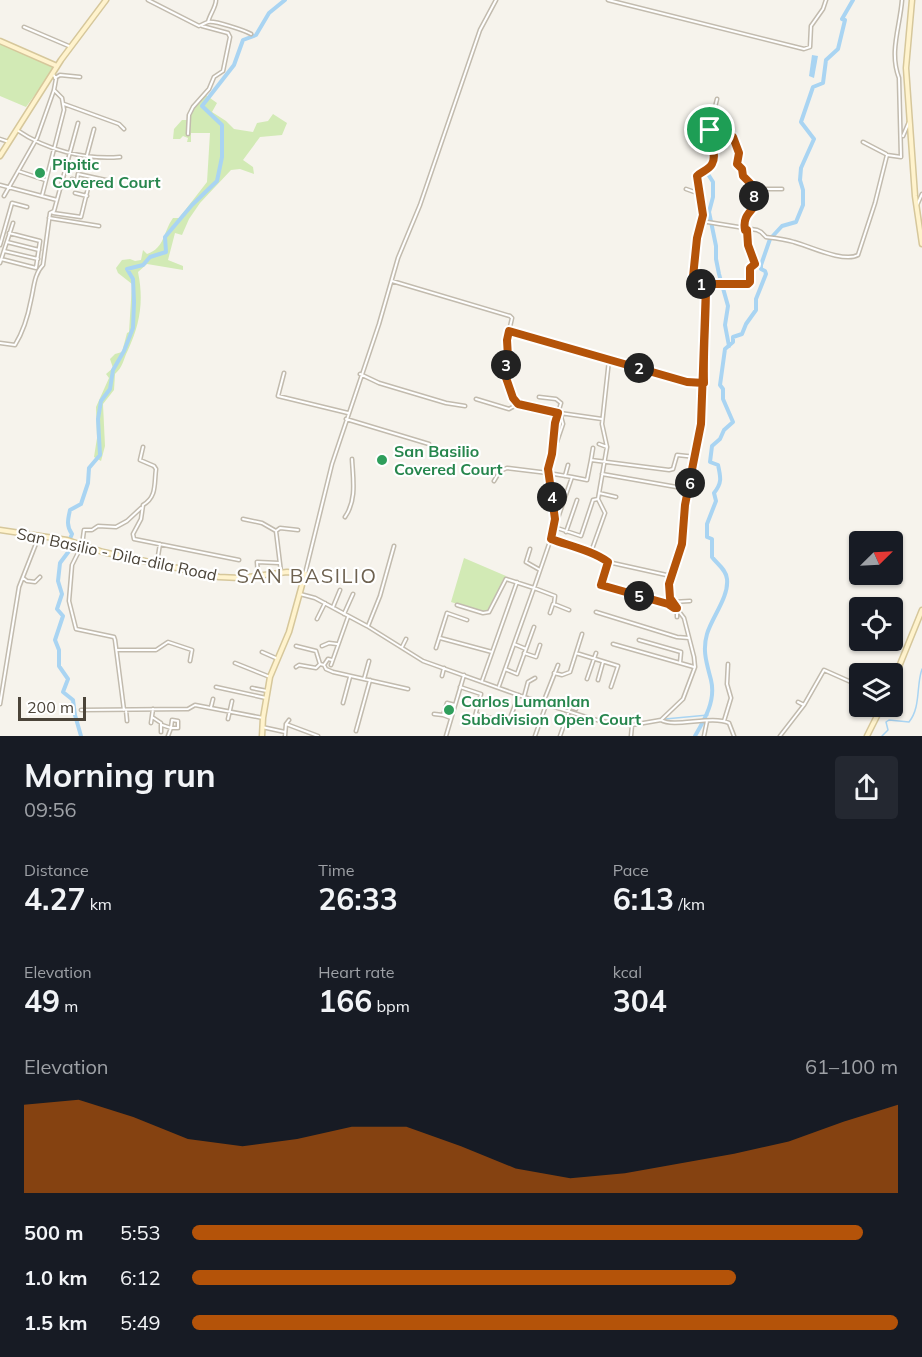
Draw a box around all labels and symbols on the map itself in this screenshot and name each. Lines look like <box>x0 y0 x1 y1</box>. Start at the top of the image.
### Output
pin <box>684 104 735 155</box>
place label: Pipitic Covered Court <box>52 154 160 192</box>
marker: Pipitic Covered Court <box>33 166 47 180</box>
pin: 8 <box>739 181 769 211</box>
pin: 1 <box>686 269 716 299</box>
pin: 3 <box>491 350 521 380</box>
pin: 2 <box>624 353 654 383</box>
place label: San Basilio Covered Court <box>394 441 502 479</box>
marker: San Basilio Covered Court <box>375 453 389 467</box>
pin: 6 <box>675 468 705 498</box>
pin: 4 <box>537 482 567 512</box>
street label: San Basilio - Dila-dila Road <box>15 523 219 585</box>
north arrow <box>849 531 903 585</box>
district label: SAN BASILIO <box>237 563 377 588</box>
pin: 5 <box>624 581 654 611</box>
place label: Carlos Lumanlan Subdivision Open Court <box>461 691 641 729</box>
scale bar <box>18 694 86 722</box>
marker: Carlos Lumanlan Subdivision Open Court <box>442 703 456 717</box>

